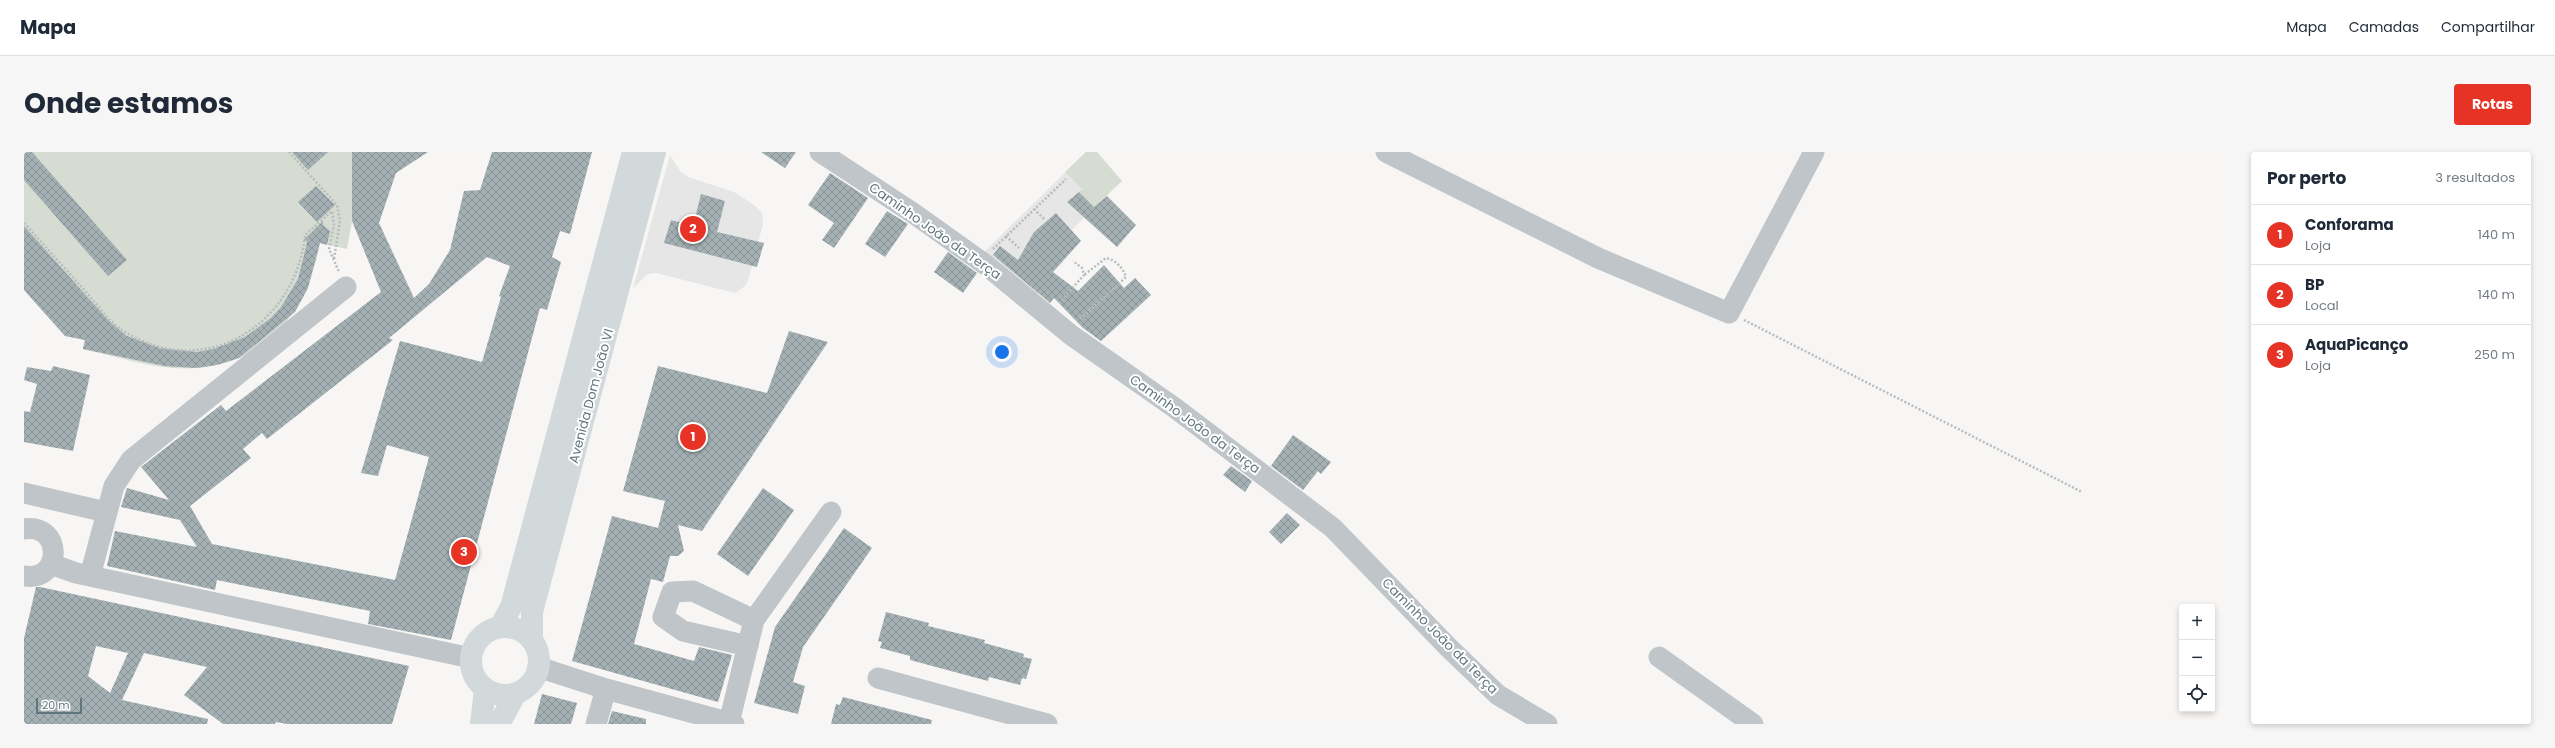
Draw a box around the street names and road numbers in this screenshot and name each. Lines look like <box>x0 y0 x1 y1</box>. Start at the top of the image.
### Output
street label: Caminho João da Terça <box>865 178 1005 284</box>
street label: Avenida Dom João VI <box>564 326 618 466</box>
street label: Caminho João da Terça <box>1126 370 1264 478</box>
street label: Caminho João da Terça <box>1378 574 1502 698</box>

